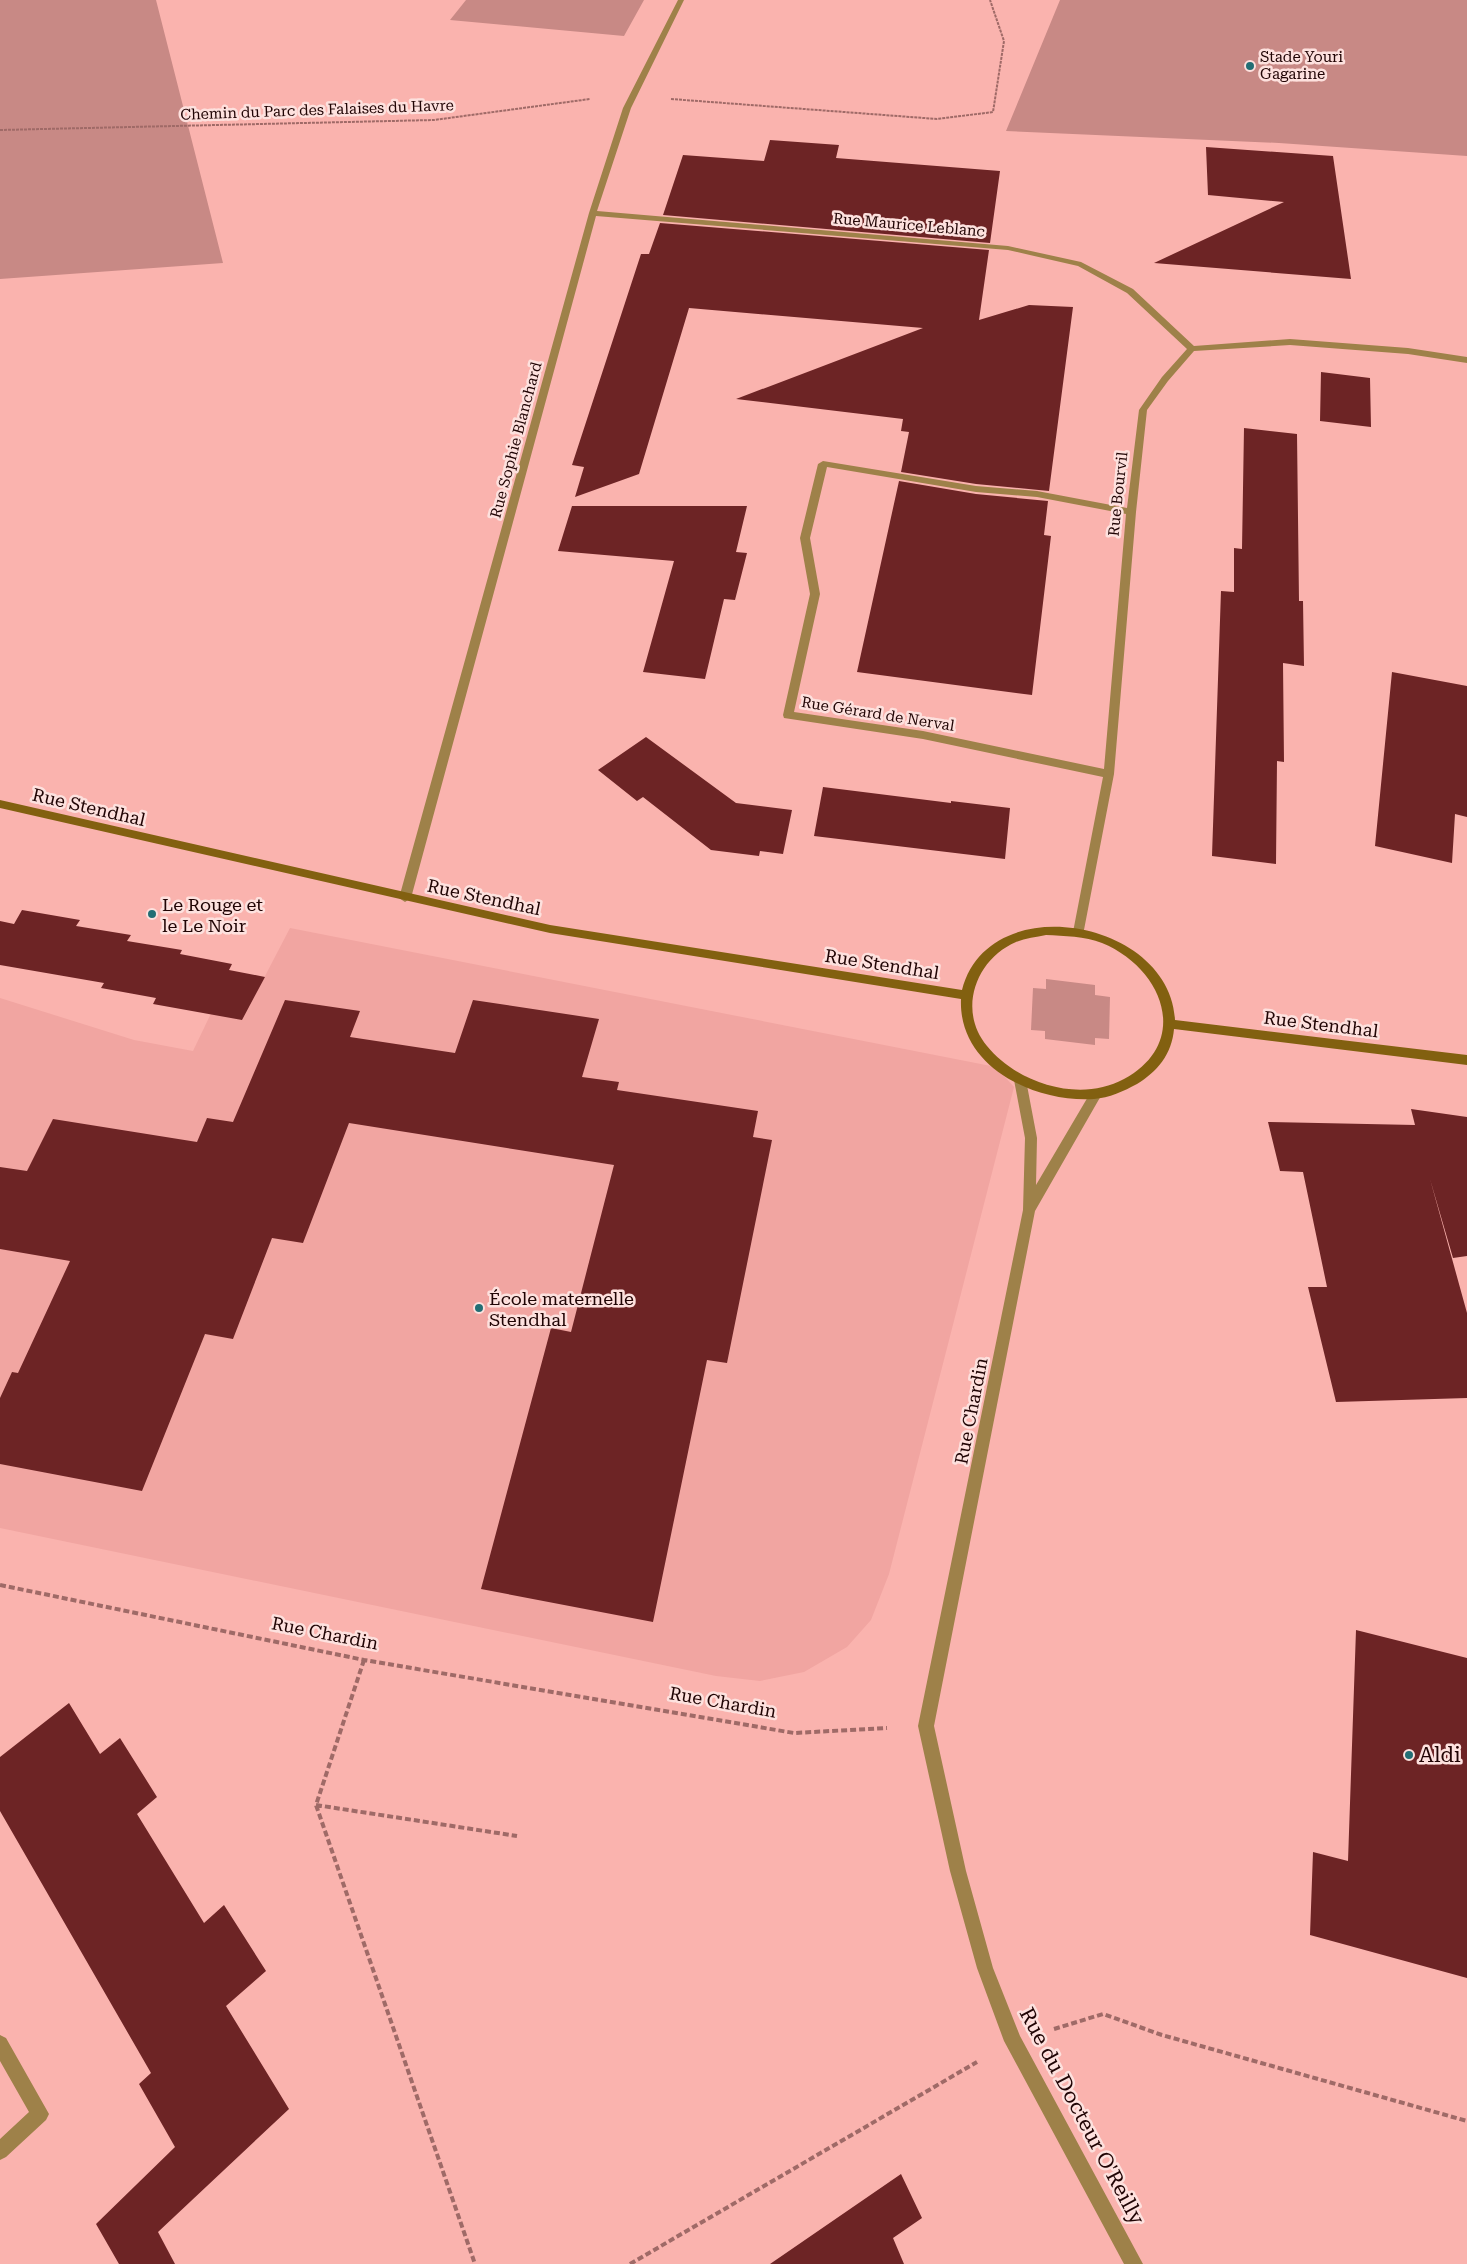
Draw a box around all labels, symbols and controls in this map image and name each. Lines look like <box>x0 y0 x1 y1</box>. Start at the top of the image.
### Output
place label: Stade Youri Gagarine <box>1260 48 1343 83</box>
marker: Stade Youri Gagarine <box>1244 60 1256 72</box>
street label: Chemin du Parc des Falaises du Havre <box>180 96 454 124</box>
street label: Rue Maurice Leblanc <box>832 209 986 241</box>
street label: Rue Sophie Blanchard <box>486 360 546 520</box>
street label: Rue Bourvil <box>1105 451 1131 537</box>
street label: Rue Gérard de Nerval <box>800 693 956 735</box>
street label: Rue Stendhal <box>30 784 148 830</box>
street label: Rue Stendhal <box>425 875 543 919</box>
place label: Le Rouge et le Le Noir <box>162 894 263 936</box>
marker: Le Rouge et le Le Noir <box>146 908 158 920</box>
street label: Rue Stendhal <box>823 945 941 983</box>
street label: Rue Stendhal <box>1262 1007 1380 1042</box>
place label: École maternelle Stendhal <box>489 1288 634 1330</box>
marker: École maternelle Stendhal <box>473 1302 485 1314</box>
street label: Rue Chardin <box>950 1356 992 1466</box>
street label: Rue Chardin <box>270 1612 380 1654</box>
street label: Rue Chardin <box>668 1682 778 1722</box>
place label: Aldi <box>1419 1743 1461 1767</box>
marker: Aldi <box>1403 1749 1415 1761</box>
street label: Rue du Docteur O'Reilly <box>1015 2004 1150 2229</box>

